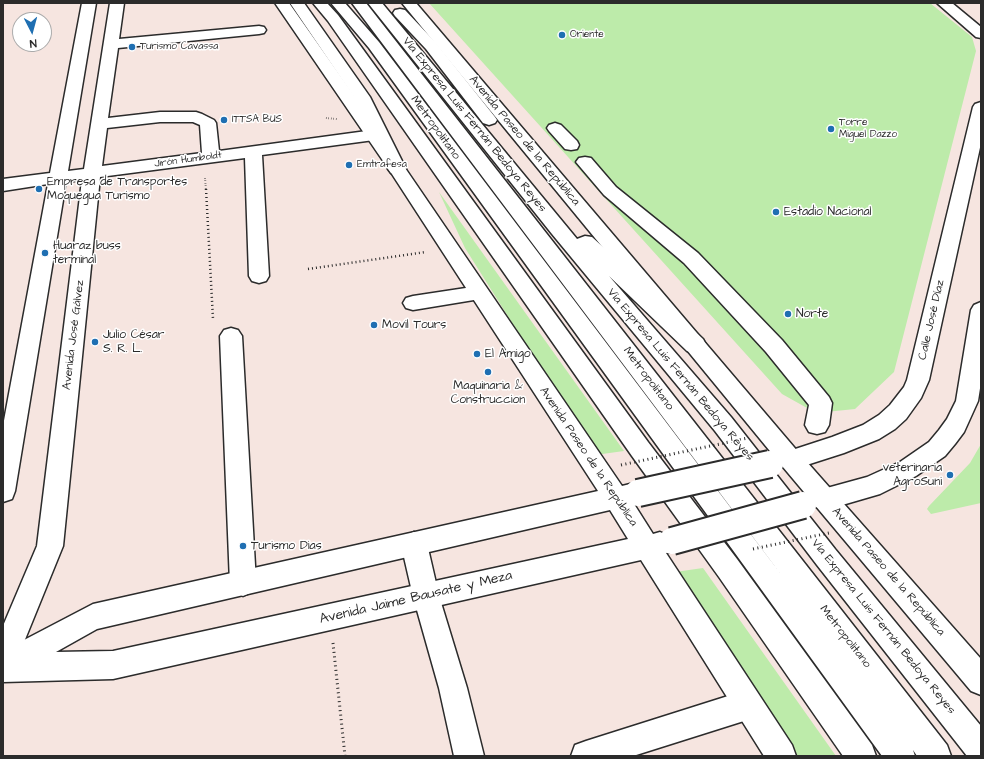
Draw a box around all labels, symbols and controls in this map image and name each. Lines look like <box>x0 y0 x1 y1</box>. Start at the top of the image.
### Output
north arrow <box>12 12 52 52</box>
place label: Oriente <box>570 29 604 41</box>
marker: Oriente <box>557 30 567 40</box>
street label: Vía Expresa Luis Fernán Bedoya Reyes <box>399 35 549 215</box>
text: N <box>29 36 37 51</box>
place label: Turismo Cavassa <box>140 41 218 53</box>
marker: Turismo Cavassa <box>127 42 137 52</box>
street label: Avenida Paseo de la República <box>465 73 583 209</box>
street label: Metropolitano <box>407 93 463 163</box>
place label: ITTSA BUS <box>232 114 282 126</box>
marker: ITTSA BUS <box>219 115 229 125</box>
place label: Torre Miguel Dazzo <box>839 117 897 140</box>
marker: Torre Miguel Dazzo <box>826 124 836 134</box>
street label: Jirón Humboldt <box>154 149 222 171</box>
place label: Emtrafesa <box>357 159 407 171</box>
marker: Emtrafesa <box>344 160 354 170</box>
place label: Empresa de Transportes Moquegua Turismo <box>47 175 187 203</box>
marker: Empresa de Transportes Moquegua Turismo <box>34 184 44 194</box>
place label: Estadio Nacional <box>784 205 871 219</box>
marker: Estadio Nacional <box>771 207 781 217</box>
place label: Huaraz buss terminal <box>53 239 121 267</box>
marker: Huaraz buss terminal <box>40 248 50 258</box>
street label: Avenida José Gálvez <box>60 279 88 391</box>
street label: Calle José Díaz <box>916 279 948 361</box>
street label: Vía Expresa Luis Fernán Bedoya Reyes <box>604 286 756 464</box>
place label: Norte <box>796 307 828 321</box>
marker: Norte <box>783 309 793 319</box>
place label: Movil Tours <box>382 318 446 332</box>
marker: Movil Tours <box>369 320 379 330</box>
place label: Julio César S. R. L. <box>103 328 164 356</box>
marker: Julio César S. R. L. <box>90 337 100 347</box>
street label: Metropolitano <box>620 345 676 413</box>
place label: El Amigo <box>485 347 531 361</box>
marker: El Amigo <box>472 349 482 359</box>
marker: Maquinaria & Construccion <box>483 367 493 377</box>
place label: Maquinaria & Construccion <box>451 379 525 407</box>
street label: Avenida Paseo de la República <box>536 384 640 530</box>
place label: veterinaria AgroSuni <box>883 461 942 489</box>
marker: veterinaria AgroSuni <box>945 470 955 480</box>
street label: Avenida Paseo de la República <box>828 505 948 639</box>
street label: Vía Expresa Luis Fernán Bedoya Reyes <box>808 537 958 717</box>
place label: Turismo Dias <box>251 539 322 553</box>
marker: Turismo Dias <box>238 541 248 551</box>
street label: Avenida Jaime Bausate y Meza <box>318 568 514 628</box>
street label: Metropolitano <box>816 603 874 671</box>

